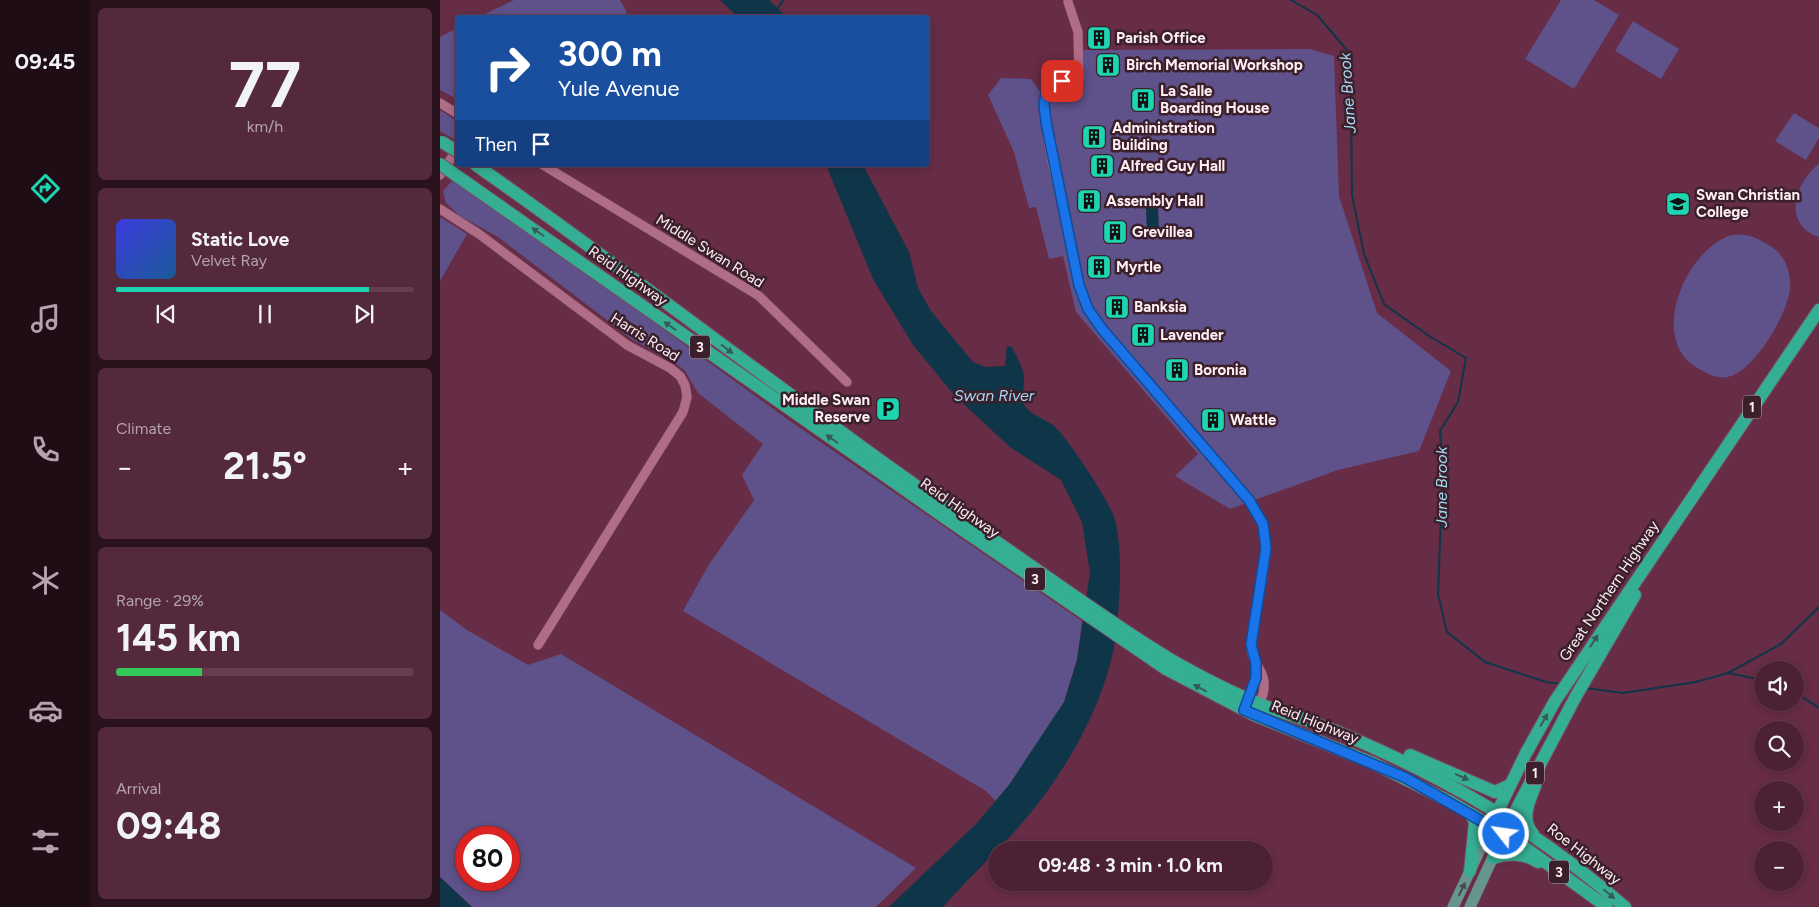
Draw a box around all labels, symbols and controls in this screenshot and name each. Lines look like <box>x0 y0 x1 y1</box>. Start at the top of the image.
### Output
building icon: Parish Office <box>1086 25 1112 51</box>
place label: Parish Office <box>1116 29 1206 47</box>
text: 300 m <box>558 33 662 75</box>
icon: right <box>475 35 540 100</box>
text: 77 <box>229 45 301 123</box>
text: 09:45 <box>15 48 75 75</box>
water label: Jane Brook <box>1335 51 1360 135</box>
building icon: Birch Memorial Workshop <box>1095 52 1121 78</box>
place label: Birch Memorial Workshop <box>1126 56 1303 74</box>
pin <box>1041 60 1083 102</box>
icon: arrive <box>1048 67 1076 95</box>
text: Yule Avenue <box>558 75 680 102</box>
place label: La Salle Boarding House <box>1160 82 1270 117</box>
building icon: La Salle Boarding House <box>1130 87 1156 113</box>
text: km/h <box>247 117 283 136</box>
place label: Administration Building <box>1112 119 1215 154</box>
building icon: Administration Building <box>1081 124 1107 150</box>
icon: arrive <box>527 130 555 158</box>
text: Then <box>475 133 517 156</box>
building icon: Alfred Guy Hall <box>1089 153 1115 179</box>
place label: Alfred Guy Hall <box>1120 157 1225 175</box>
icon: directions <box>28 171 63 206</box>
place label: Swan Christian College <box>1696 186 1800 221</box>
building icon: Assembly Hall <box>1076 188 1102 214</box>
school or university icon: Swan Christian College <box>1665 191 1691 217</box>
place label: Assembly Hall <box>1106 192 1204 210</box>
street label: Middle Swan Road <box>653 211 767 291</box>
building icon: Grevillea <box>1102 219 1128 245</box>
place label: Grevillea <box>1132 223 1193 241</box>
one-way arrow <box>531 227 545 237</box>
text: Static Love <box>191 228 289 251</box>
street label: Reid Highway <box>585 242 671 310</box>
text: Velvet Ray <box>191 251 267 270</box>
building icon: Myrtle <box>1086 254 1112 280</box>
place label: Myrtle <box>1116 258 1162 276</box>
building icon: Banksia <box>1104 294 1130 320</box>
place label: Banksia <box>1134 298 1187 316</box>
icon: previous <box>152 300 180 328</box>
icon: pause <box>251 300 279 328</box>
icon: next <box>350 300 378 328</box>
icon: music <box>28 301 63 336</box>
street label: Harris Road <box>607 309 683 365</box>
one-way arrow <box>663 321 677 331</box>
building icon: Lavender <box>1130 322 1156 348</box>
place label: Lavender <box>1160 326 1224 344</box>
road number: 3 <box>690 336 710 358</box>
one-way arrow <box>720 343 733 354</box>
building icon: Boronia <box>1164 357 1190 383</box>
place label: Boronia <box>1194 361 1247 379</box>
water label: Swan River <box>954 386 1035 405</box>
place label: Middle Swan Reserve <box>782 391 871 426</box>
parking icon: Middle Swan Reserve <box>875 396 901 422</box>
road number: 1 <box>1743 396 1761 418</box>
building icon: Wattle <box>1200 407 1226 433</box>
place label: Wattle <box>1230 411 1277 429</box>
text: Climate <box>116 419 171 438</box>
icon: phone <box>28 432 63 467</box>
one-way arrow <box>825 434 839 444</box>
text: 21.5° <box>223 443 307 489</box>
water label: Jane Brook <box>1432 445 1451 528</box>
text: − <box>116 450 133 484</box>
text: + <box>397 450 414 484</box>
street label: Reid Highway <box>917 474 1003 542</box>
street label: Great Northern Highway <box>1555 517 1663 665</box>
icon: climate <box>28 563 63 598</box>
road number: 3 <box>1025 568 1045 590</box>
text: Range · 29% <box>116 591 204 610</box>
text: 145 km <box>116 615 241 661</box>
one-way arrow <box>1589 635 1599 648</box>
map controls <box>1754 661 1804 891</box>
button: sound <box>1754 661 1804 711</box>
one-way arrow <box>1194 684 1207 693</box>
icon: car <box>28 693 63 728</box>
street label: Reid Highway <box>1269 696 1361 748</box>
one-way arrow <box>1539 714 1548 727</box>
button: search <box>1754 721 1804 771</box>
road number: 1 <box>1526 761 1544 784</box>
one-way arrow <box>1455 774 1469 782</box>
text: Arrival <box>116 779 161 798</box>
button: + <box>1754 781 1804 831</box>
text: 09:48 <box>116 803 221 849</box>
position arrow <box>1477 807 1529 859</box>
street label: Roe Highway <box>1543 820 1625 888</box>
icon: filters <box>28 824 63 859</box>
speed limit sign: 80 <box>455 826 520 891</box>
button: − <box>1754 841 1804 891</box>
text: 09:48 · 3 min · 1.0 km <box>1038 854 1223 877</box>
road number: 3 <box>1549 860 1569 884</box>
one-way arrow <box>1458 882 1466 896</box>
one-way arrow <box>1602 888 1615 899</box>

